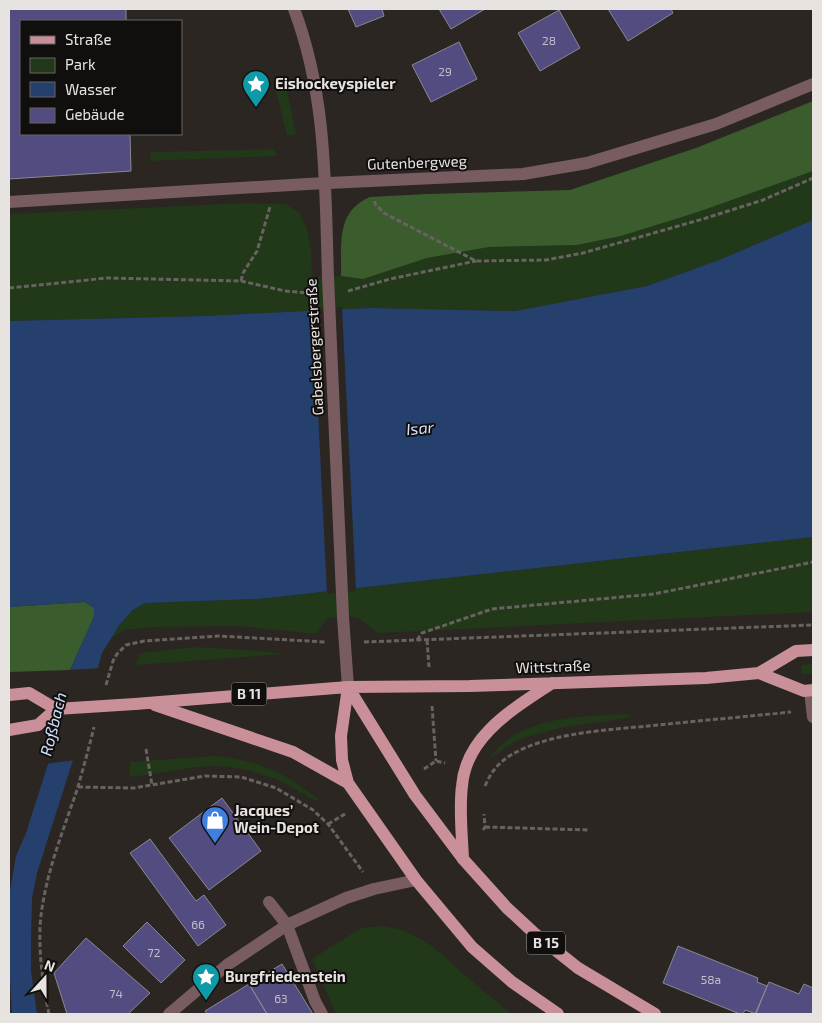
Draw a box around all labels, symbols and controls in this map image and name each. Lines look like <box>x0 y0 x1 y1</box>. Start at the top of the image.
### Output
legend <box>20 20 182 135</box>
text: Straße <box>65 30 111 48</box>
house number: 28 <box>542 33 556 47</box>
text: Park <box>65 55 96 73</box>
house number: 29 <box>438 64 452 78</box>
place icon: Eishockeyspieler <box>241 69 271 108</box>
place label: Eishockeyspieler <box>275 74 396 93</box>
text: Wasser <box>65 80 117 98</box>
text: Gebäude <box>65 105 124 123</box>
street label: Gutenbergweg <box>367 151 468 173</box>
street label: Gabelsbergerstraße <box>301 278 327 416</box>
water label: Isar <box>405 417 435 438</box>
street label: Wittstraße <box>515 656 591 676</box>
road number: B 11 <box>232 682 266 706</box>
water label: Roßbach <box>35 690 70 758</box>
place label: Jacques’ Wein-Depot <box>234 801 319 836</box>
shop icon: Jacques’ Wein-Depot <box>200 805 230 844</box>
house number: 66 <box>191 917 205 931</box>
road number: B 15 <box>527 931 565 954</box>
house number: 72 <box>148 945 161 959</box>
north arrow <box>20 953 70 1003</box>
text: N <box>42 956 58 975</box>
place icon: Burgfriedenstein <box>191 962 221 1001</box>
place label: Burgfriedenstein <box>225 967 346 985</box>
house number: 58a <box>701 972 721 986</box>
house number: 74 <box>109 986 123 1000</box>
house number: 63 <box>274 991 288 1005</box>

